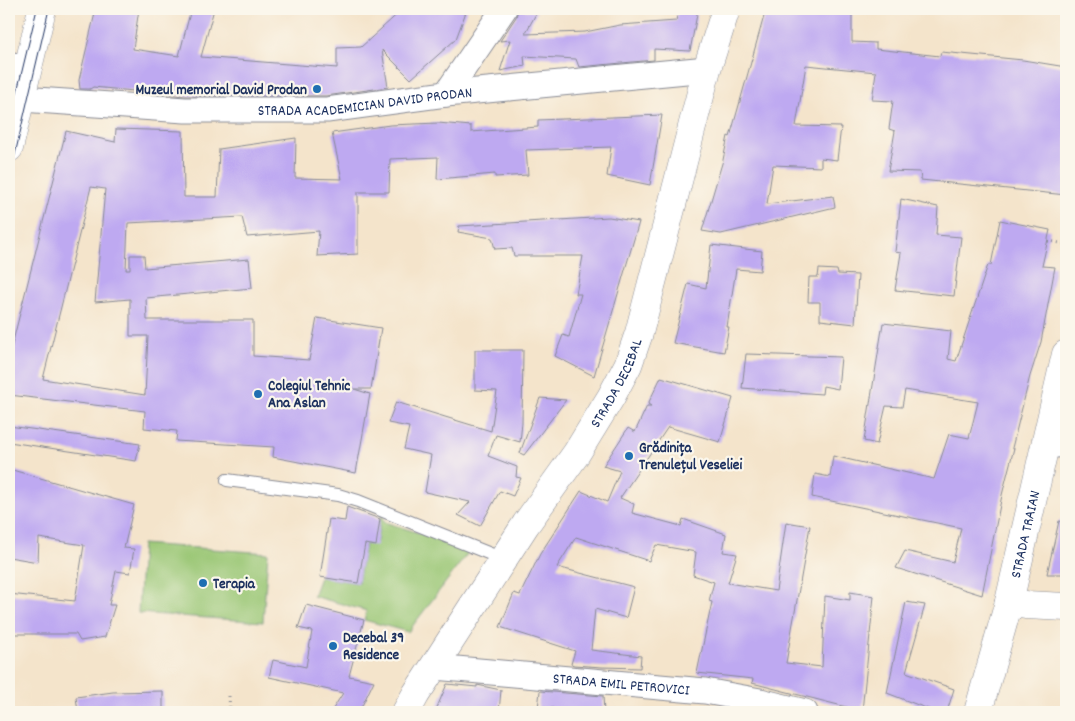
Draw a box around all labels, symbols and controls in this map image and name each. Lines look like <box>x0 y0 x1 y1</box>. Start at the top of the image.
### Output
place label: Muzeul memorial David Prodan <box>135 80 307 102</box>
street label: STRADA ACADEMICIAN DAVID PRODAN <box>258 83 474 123</box>
marker: Muzeul memorial David Prodan <box>311 83 323 95</box>
street label: STRADA DECEBAL <box>586 336 649 433</box>
place label: Colegiul Tehnic Ana Aslan <box>268 376 350 415</box>
marker: Colegiul Tehnic Ana Aslan <box>252 388 264 400</box>
place label: Grădinița Trenulețul Veseliei <box>639 438 742 477</box>
marker: Grădinița Trenulețul Veseliei <box>623 450 635 462</box>
street label: STRADA TRAIAN <box>1006 488 1047 581</box>
place label: Terapia <box>213 574 256 596</box>
marker: Terapia <box>197 577 209 589</box>
place label: Decebal 39 Residence <box>343 628 404 667</box>
marker: Decebal 39 Residence <box>327 640 339 652</box>
street label: STRADA EMIL PETROVICI <box>552 669 691 703</box>

